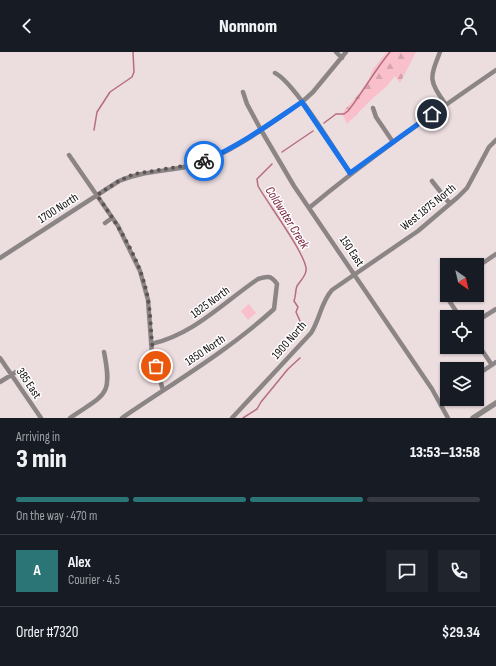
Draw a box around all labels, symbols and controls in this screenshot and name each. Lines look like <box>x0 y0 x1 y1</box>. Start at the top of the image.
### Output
icon: back <box>16 15 38 37</box>
icon: person <box>458 15 480 37</box>
text: Nomnom <box>219 16 277 37</box>
pin <box>415 97 449 131</box>
icon: home <box>421 103 443 125</box>
courier <box>184 141 224 181</box>
icon: bike <box>193 150 215 172</box>
street label: West 1875 North <box>398 181 459 234</box>
water label: Coldwater Creek <box>262 183 313 253</box>
street label: 1700 North <box>35 190 81 227</box>
street label: 150 East <box>336 233 367 270</box>
north arrow <box>440 258 484 302</box>
map controls <box>440 258 484 406</box>
street label: 1825 North <box>188 283 233 322</box>
button: locate <box>440 310 484 354</box>
street label: 1900 North <box>269 318 310 362</box>
street label: 1850 North <box>182 332 228 369</box>
pin <box>139 349 173 383</box>
icon: bag <box>145 355 167 377</box>
button: layers <box>440 362 484 406</box>
street label: 385 East <box>13 365 45 402</box>
text: Arriving in <box>16 429 60 445</box>
text: 13:53–13:58 <box>410 443 480 462</box>
text: 3 min <box>16 444 67 475</box>
text: On the way · 470 m <box>16 508 97 524</box>
button: chat <box>386 550 428 592</box>
button: phone <box>438 550 480 592</box>
text: Alex <box>68 553 91 572</box>
text: A <box>33 561 41 580</box>
text: Courier · 4.5 <box>68 572 120 588</box>
text: Order #7320 <box>16 623 78 642</box>
text: $29.34 <box>442 623 480 642</box>

